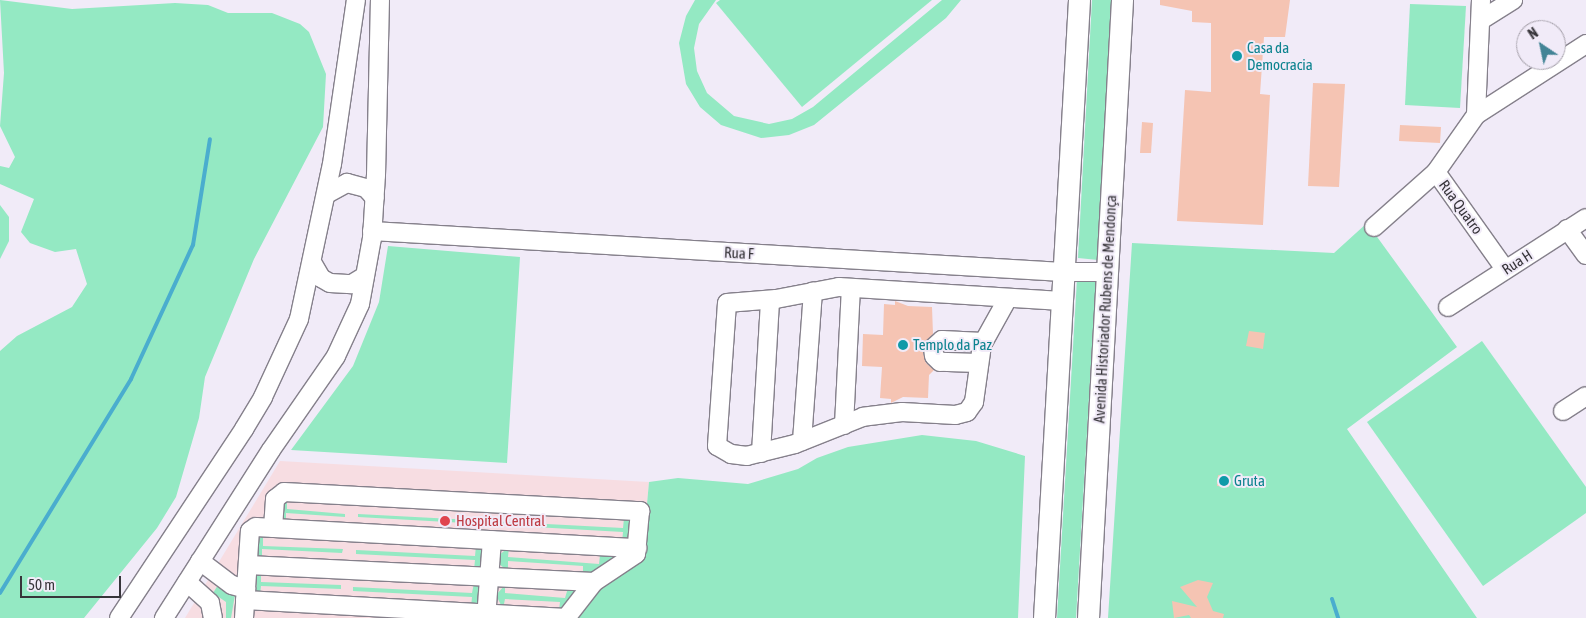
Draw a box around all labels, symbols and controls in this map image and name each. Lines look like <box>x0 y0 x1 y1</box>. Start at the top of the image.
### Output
north arrow <box>1516 20 1566 70</box>
text: N <box>1525 24 1541 42</box>
place label: Casa da Democracia <box>1247 38 1313 73</box>
marker: Casa da Democracia <box>1231 50 1243 62</box>
street label: Rua Quatro <box>1435 176 1487 238</box>
street label: Avenida Historiador Rubens de Mendonça <box>1090 194 1120 424</box>
street label: Rua F <box>724 243 754 263</box>
street label: Rua H <box>1498 246 1536 278</box>
place label: Templo da Paz <box>913 336 992 354</box>
marker: Templo da Paz <box>897 339 909 351</box>
place label: Gruta <box>1234 472 1265 490</box>
marker: Gruta <box>1218 475 1230 487</box>
place label: Hospital Central <box>456 512 545 530</box>
marker: Hospital Central <box>438 514 452 528</box>
scale bar <box>22 566 124 598</box>
text: 50 m <box>28 576 55 593</box>

